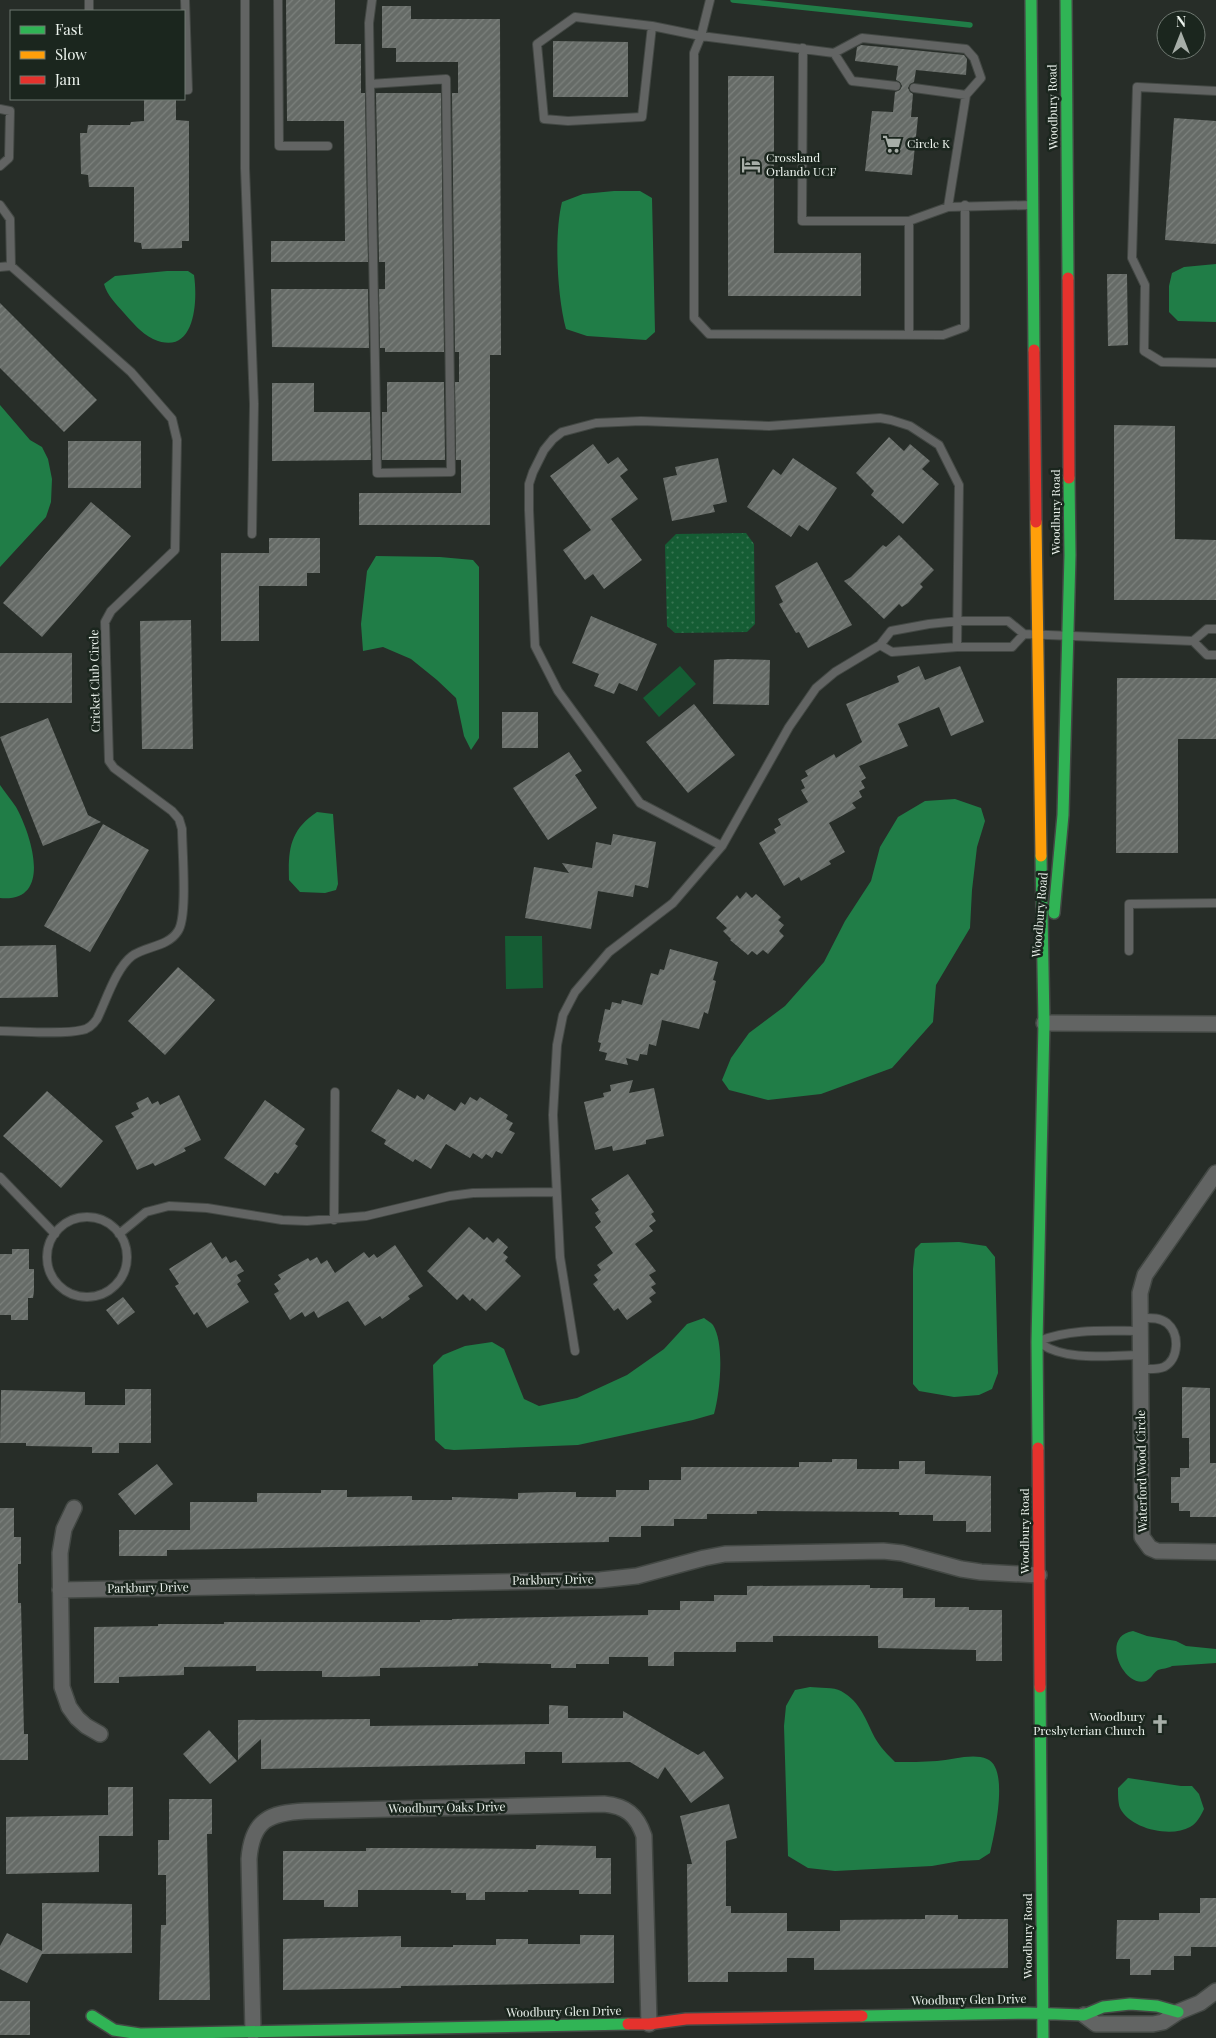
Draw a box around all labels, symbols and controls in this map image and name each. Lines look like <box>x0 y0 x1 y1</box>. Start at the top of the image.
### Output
legend <box>10 10 185 100</box>
north arrow <box>1156 10 1206 60</box>
text: N <box>1176 12 1186 31</box>
text: Fast <box>55 19 84 39</box>
text: Slow <box>55 44 87 64</box>
street label: Woodbury Road <box>1043 64 1061 151</box>
text: Jam <box>54 69 81 89</box>
supermarket icon: Circle K <box>881 133 903 155</box>
place label: Circle K <box>907 135 950 151</box>
place label: Crossland Orlando UCF <box>766 149 836 179</box>
hotel icon: Crossland Orlando UCF <box>740 154 762 176</box>
street label: Woodbury Road <box>1047 469 1063 556</box>
street label: Cricket Club Circle <box>85 629 103 733</box>
street label: Woodbury Road <box>1027 872 1051 959</box>
street label: Waterford Wood Circle <box>1132 1410 1150 1533</box>
street label: Woodbury Road <box>1016 1488 1032 1575</box>
street label: Parkbury Drive <box>512 1570 594 1588</box>
street label: Parkbury Drive <box>107 1578 189 1596</box>
place label: Woodbury Presbyterian Church <box>1033 1708 1145 1738</box>
church icon: Woodbury Presbyterian Church <box>1149 1713 1171 1735</box>
street label: Woodbury Oaks Drive <box>387 1798 506 1816</box>
street label: Woodbury Road <box>1019 1893 1035 1980</box>
street label: Woodbury Glen Drive <box>910 1990 1027 2008</box>
street label: Woodbury Glen Drive <box>505 2002 622 2020</box>

